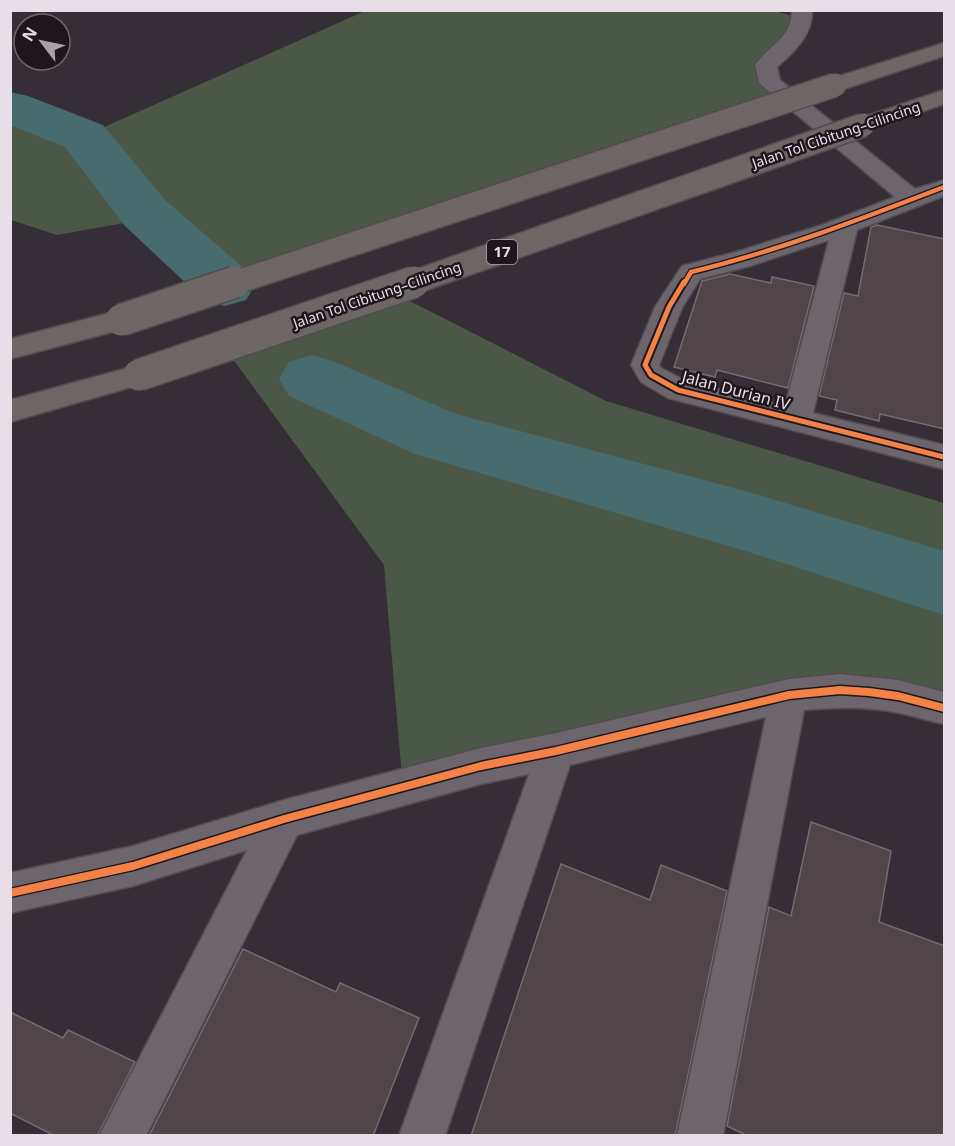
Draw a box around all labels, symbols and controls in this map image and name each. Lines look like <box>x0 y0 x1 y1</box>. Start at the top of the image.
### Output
north arrow <box>12 12 72 72</box>
text: N <box>17 23 42 45</box>
street label: Jalan Tol Cibitung–Cilincing <box>747 97 922 173</box>
road number: 17 <box>487 240 517 264</box>
street label: Jalan Tol Cibitung–Cilincing <box>288 257 463 333</box>
street label: Jalan Durian IV <box>678 365 793 415</box>

